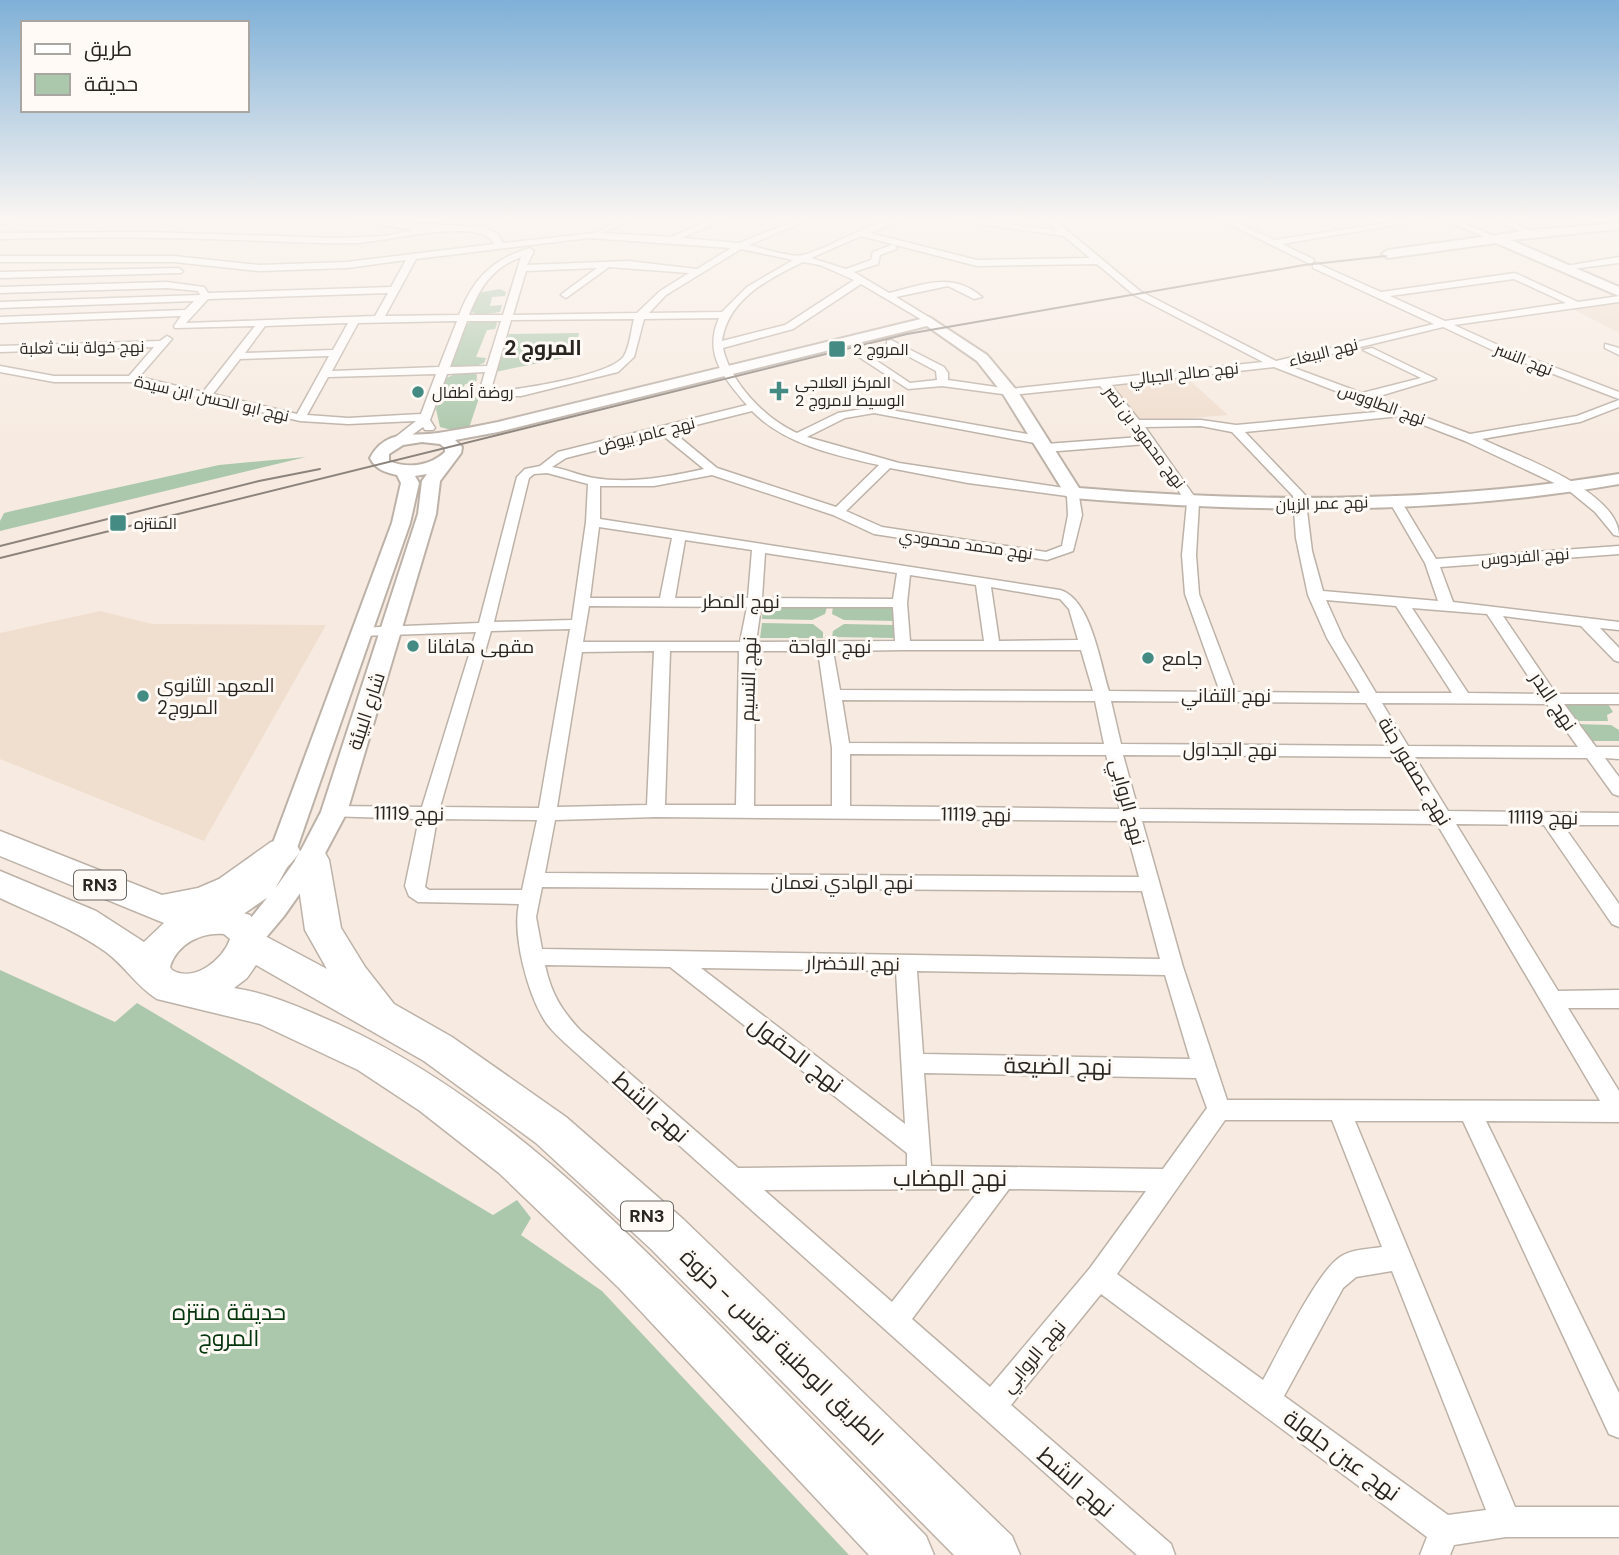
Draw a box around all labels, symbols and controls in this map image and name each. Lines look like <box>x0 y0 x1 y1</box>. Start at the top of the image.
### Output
legend <box>21 21 248 112</box>
text: طريق <box>84 35 132 63</box>
text: حديقة <box>84 70 138 98</box>
district label: المروج 2 <box>504 334 582 362</box>
street label: نهج الببغاء <box>1286 334 1360 372</box>
street label: نهج خولة بنت ثعلبة <box>19 336 145 360</box>
street label: نهج النسر <box>1490 338 1556 382</box>
marker: المروج 2 <box>827 339 847 359</box>
place label: المروج 2 <box>853 339 909 361</box>
street label: نهج صالح الجبالي <box>1128 357 1240 393</box>
street label: نهج ابو الحسن ابن سيدة <box>132 370 291 428</box>
place label: المركز العلاجي الوسيط لامروج 2 <box>795 372 905 412</box>
street label: نهج الطاووس <box>1335 379 1428 431</box>
marker: المركز العلاجي الوسيط لامروج 2 <box>769 381 789 401</box>
street label: نهج محمود بن نصر <box>1098 381 1190 493</box>
place label: روضة أطفال <box>432 382 513 403</box>
marker: روضة أطفال <box>410 384 426 400</box>
street label: نهج عامر بيوض <box>595 412 697 458</box>
street label: نهج عمر الزيان <box>1275 491 1369 517</box>
marker: المنتزه <box>108 513 128 533</box>
place label: المنتزه <box>134 513 177 534</box>
street label: نهج محمد محمودي <box>897 525 1034 567</box>
street label: نهج الفردوس <box>1480 543 1570 571</box>
street label: نهج المطر <box>701 589 780 615</box>
place label: مقهى هافانا <box>427 634 534 659</box>
street label: نهج الواحة <box>789 634 871 660</box>
street label: نهج النسيم <box>735 636 763 722</box>
marker: مقهى هافانا <box>405 638 421 654</box>
place label: جامع <box>1162 646 1202 672</box>
marker: جامع <box>1140 650 1156 666</box>
street label: نهج البدر <box>1523 666 1582 736</box>
street label: شارع البيئة <box>342 669 392 753</box>
place label: المعهد الثانوي المروج2 <box>157 673 275 721</box>
street label: نهج التفاني <box>1181 683 1271 710</box>
marker: المعهد الثانوي المروج2 <box>135 688 151 704</box>
street label: نهج عصفور جنة <box>1371 712 1457 831</box>
street label: نهج الجداول <box>1183 737 1277 763</box>
street label: نهج الروابي <box>1102 756 1151 848</box>
street label: نهج 11119 <box>374 800 444 828</box>
street label: نهج 11119 <box>941 801 1011 829</box>
street label: نهج 11119 <box>1508 804 1578 832</box>
road number: RN3 <box>74 870 126 900</box>
street label: نهج الهادي نعمان <box>771 870 913 897</box>
street label: نهج الاخضرار <box>805 950 900 978</box>
street label: نهج الحقول <box>742 1008 850 1100</box>
street label: نهج الضيعة <box>1003 1050 1113 1083</box>
street label: نهج الشط <box>606 1065 695 1150</box>
street label: نهج الهضاب <box>893 1163 1007 1194</box>
road number: RN3 <box>621 1202 673 1231</box>
street label: الطريق الوطنية تونس - حزوة <box>674 1242 890 1452</box>
park label: حديقة منتزه المروج <box>172 1297 286 1354</box>
street label: نهج الروابي <box>996 1315 1073 1399</box>
street label: نهج عين جلولة <box>1277 1403 1406 1508</box>
street label: نهج الشط <box>1031 1440 1121 1524</box>

